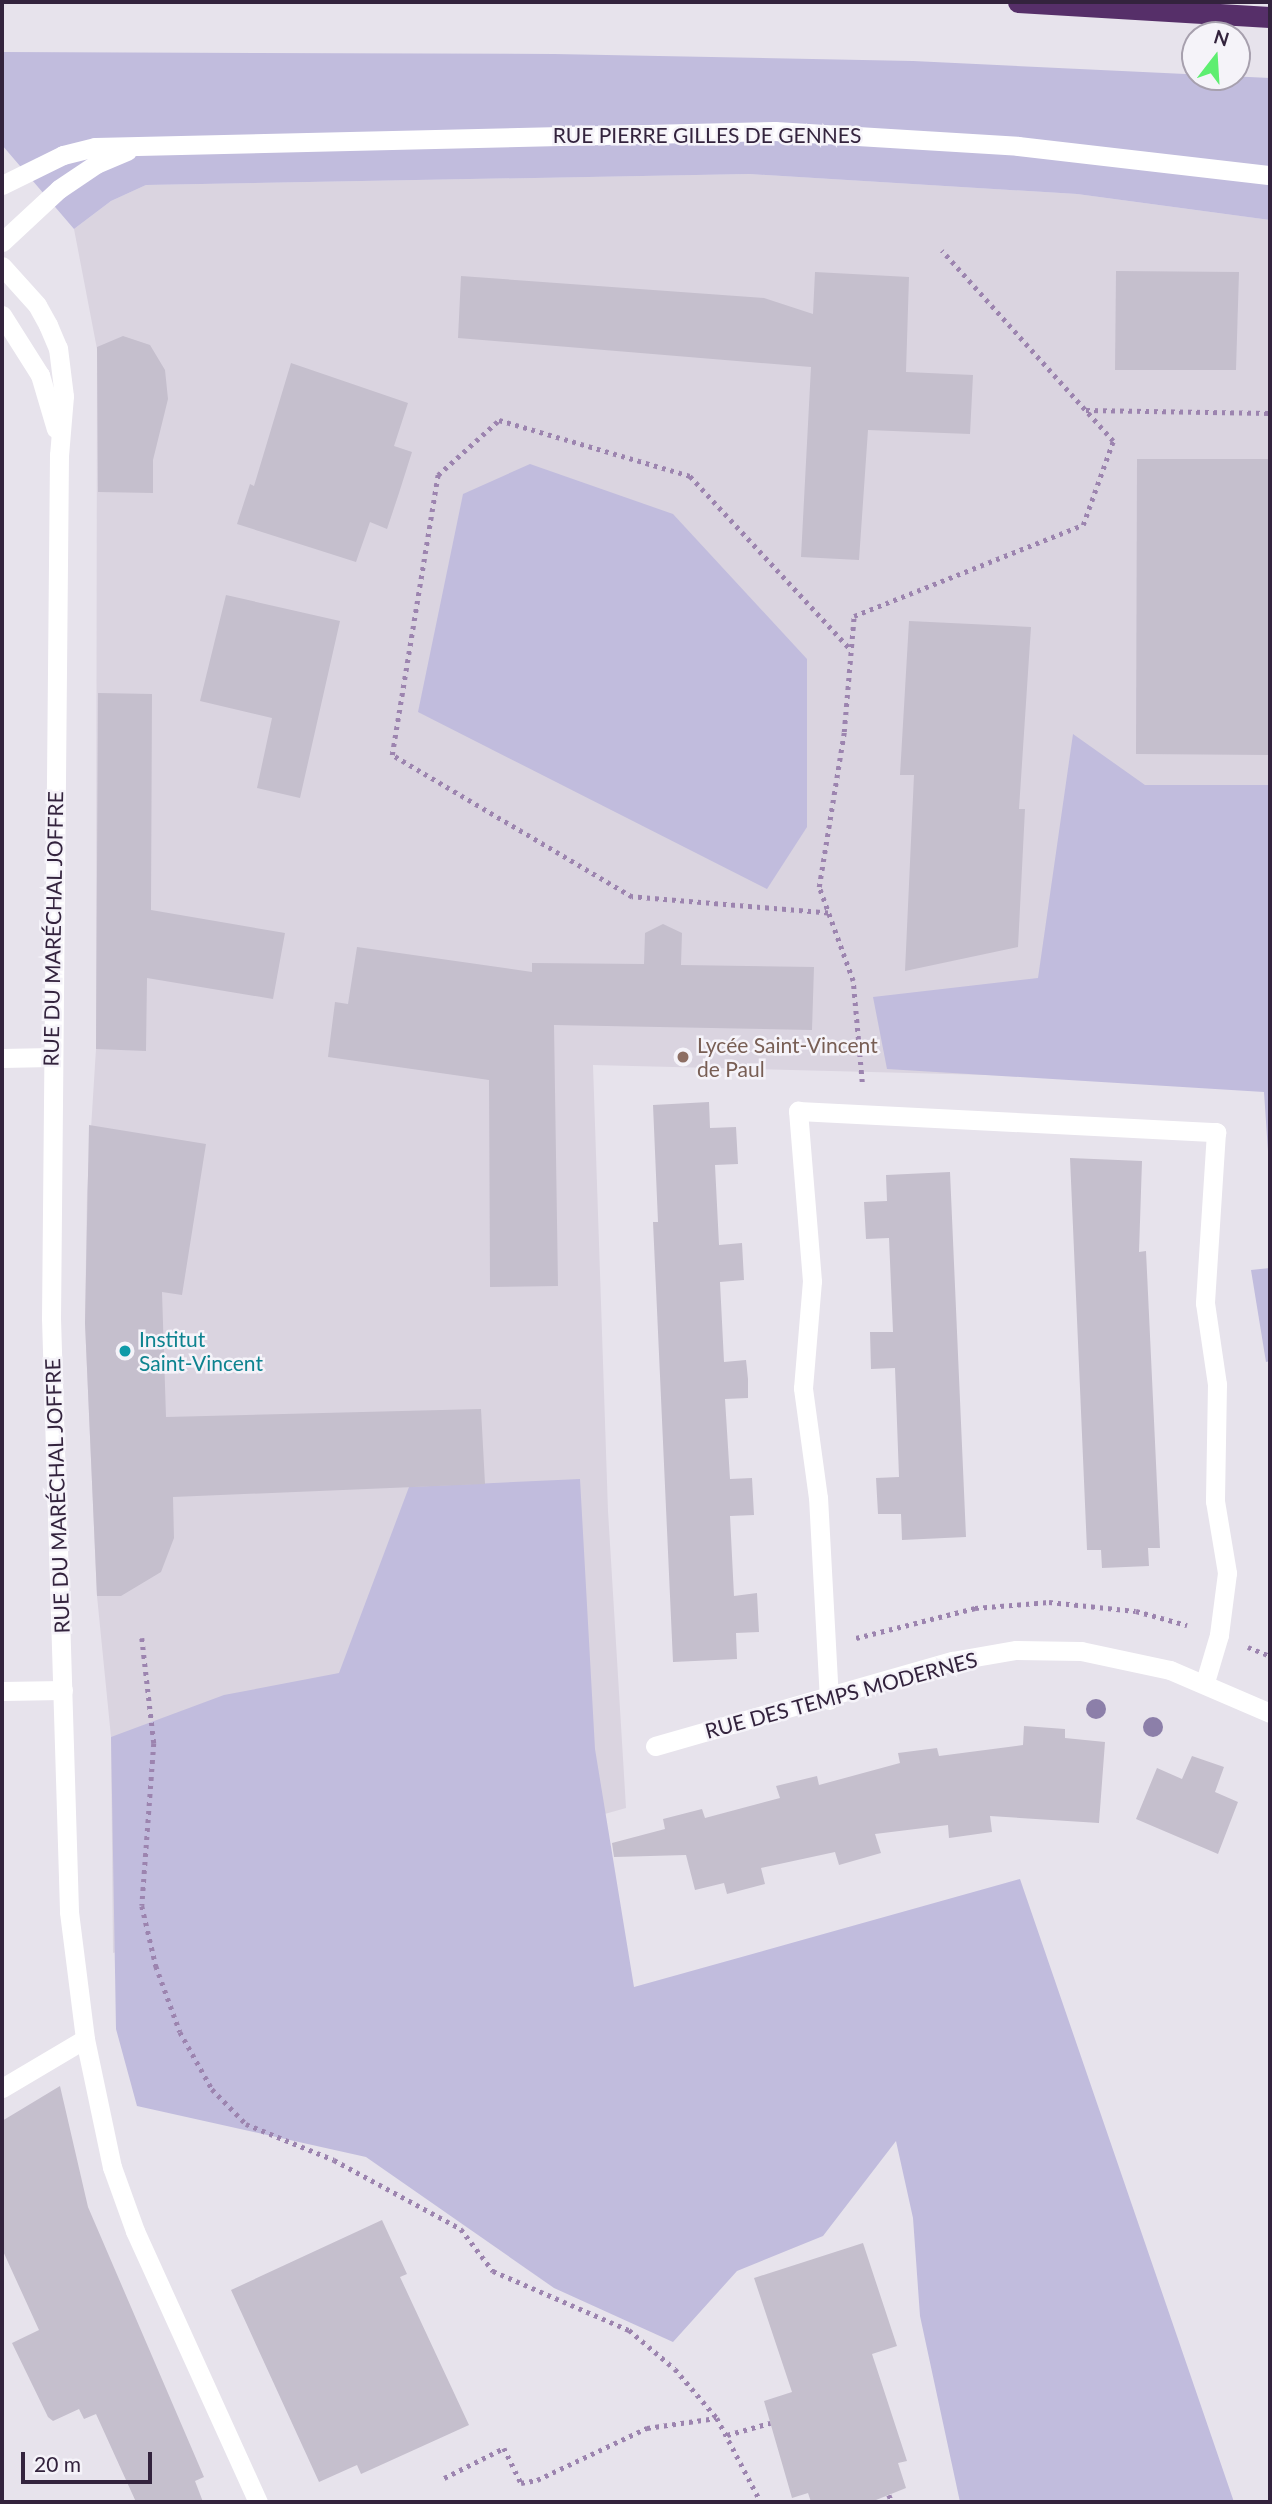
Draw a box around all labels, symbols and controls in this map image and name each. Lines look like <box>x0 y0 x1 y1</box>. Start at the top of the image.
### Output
north arrow <box>1181 21 1251 91</box>
text: N <box>1211 24 1232 50</box>
street label: RUE PIERRE GILLES DE GENNES <box>553 122 861 148</box>
street label: RUE DU MARÉCHAL JOFFRE <box>38 790 68 1068</box>
place label: Lycée Saint-Vincent de Paul <box>697 1032 878 1082</box>
marker: Lycée Saint-Vincent de Paul <box>675 1049 691 1065</box>
place label: Institut Saint-Vincent <box>139 1326 263 1376</box>
marker: Institut Saint-Vincent <box>117 1343 133 1359</box>
street label: RUE DU MARÉCHAL JOFFRE <box>40 1357 74 1635</box>
street label: RUE DES TEMPS MODERNES <box>702 1646 980 1744</box>
scale bar <box>24 2438 156 2482</box>
text: 20 m <box>34 2451 81 2476</box>

